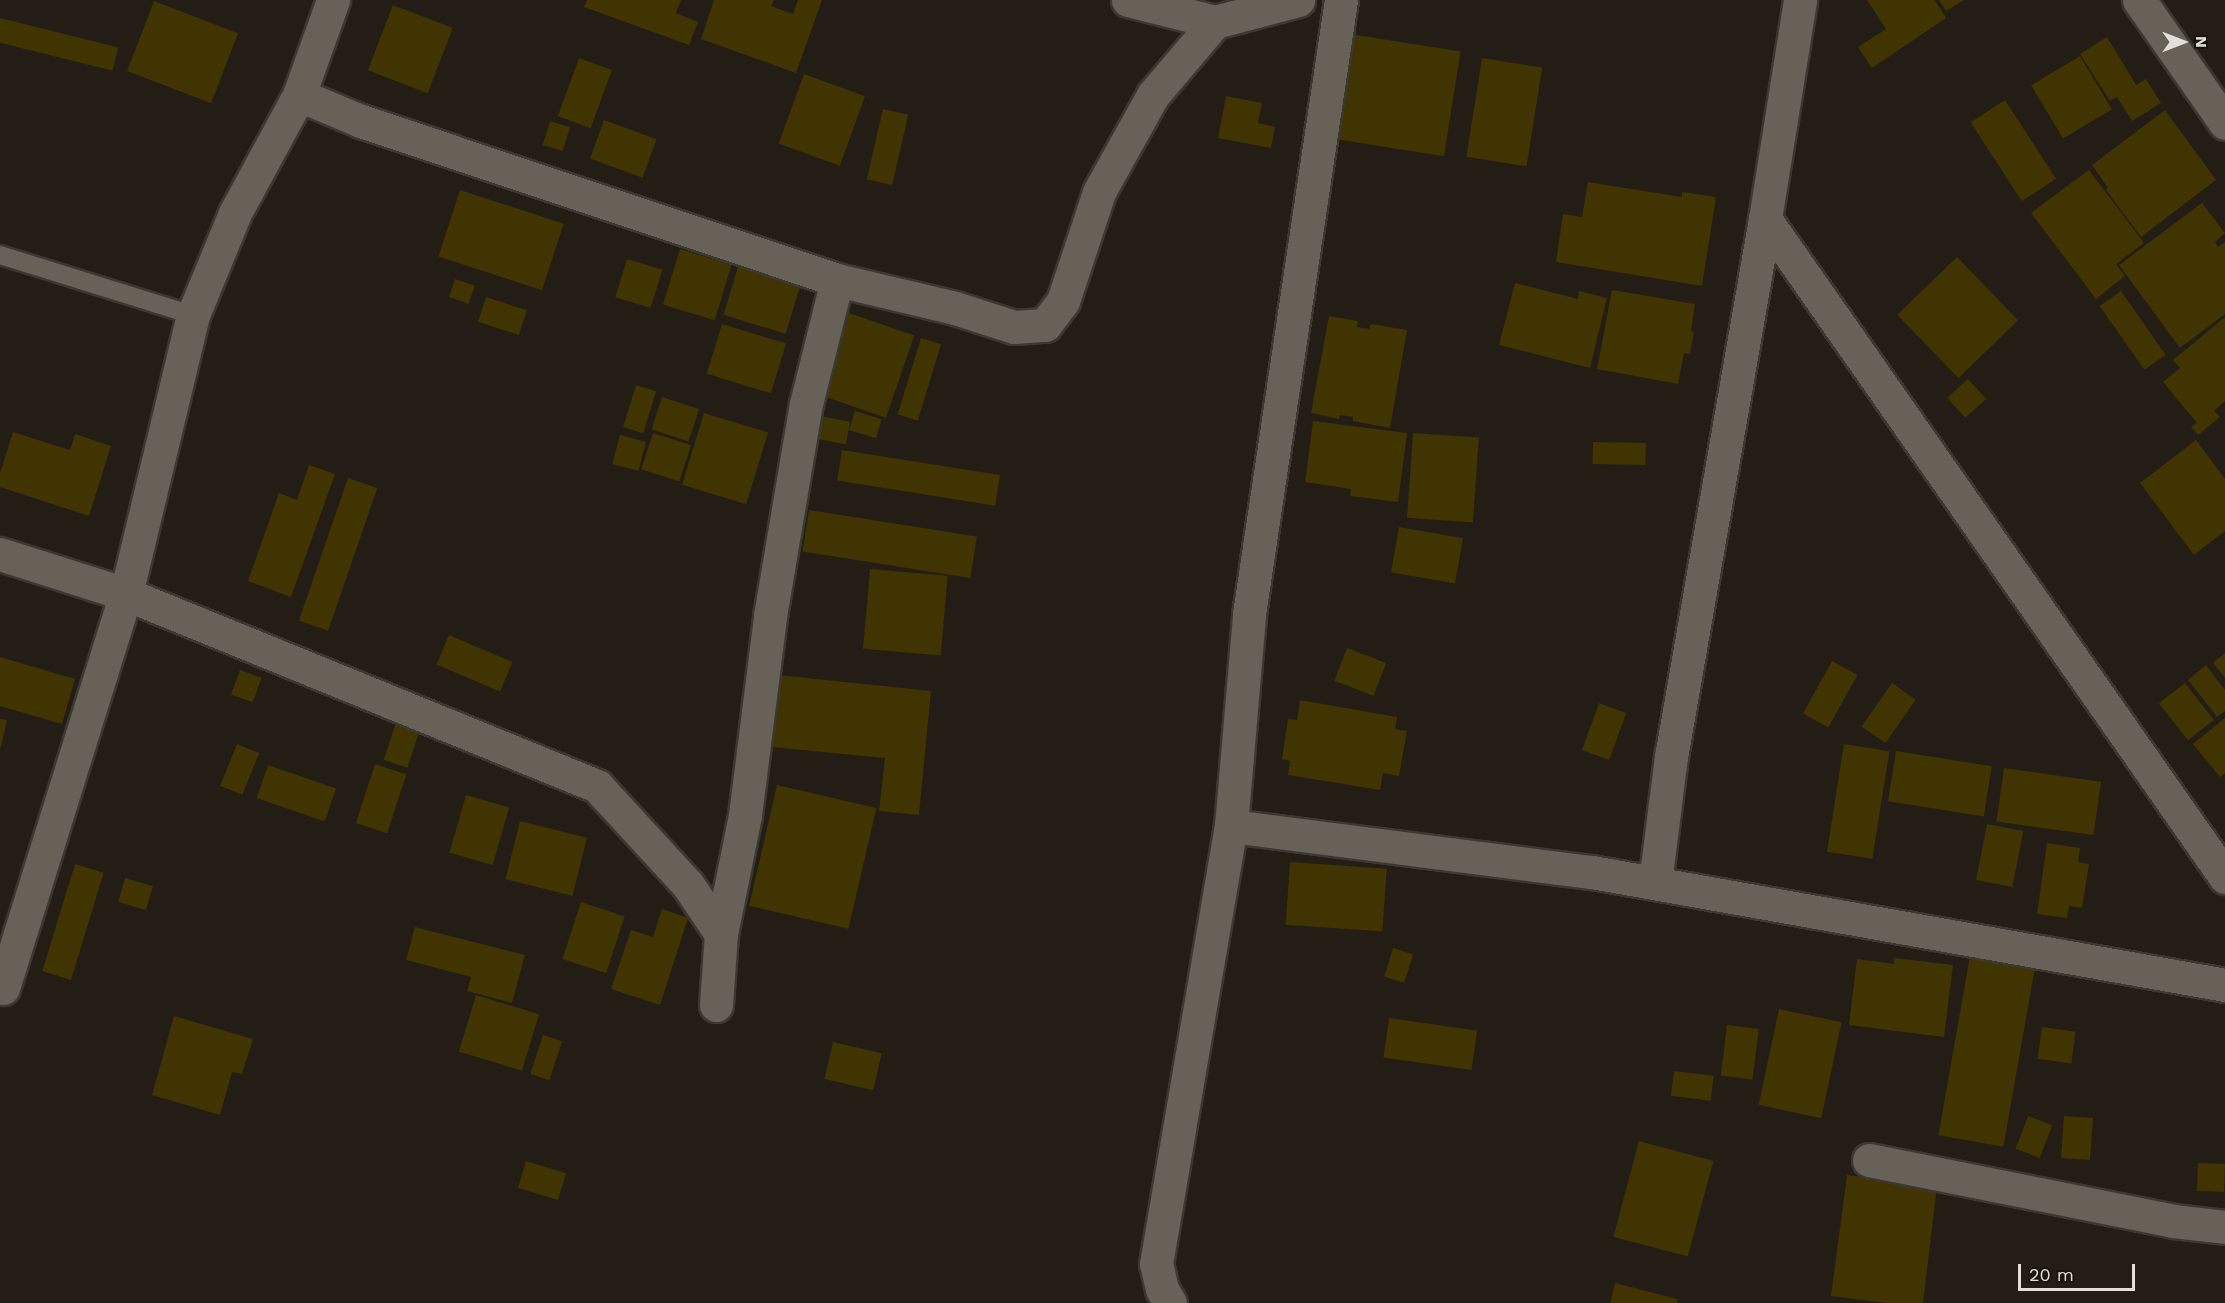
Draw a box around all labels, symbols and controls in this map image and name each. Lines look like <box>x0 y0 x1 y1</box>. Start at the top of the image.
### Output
north arrow <box>2153 12 2213 72</box>
text: N <box>2192 36 2211 48</box>
scale bar <box>2021 1252 2138 1290</box>
text: 20 m <box>2029 1264 2074 1285</box>

